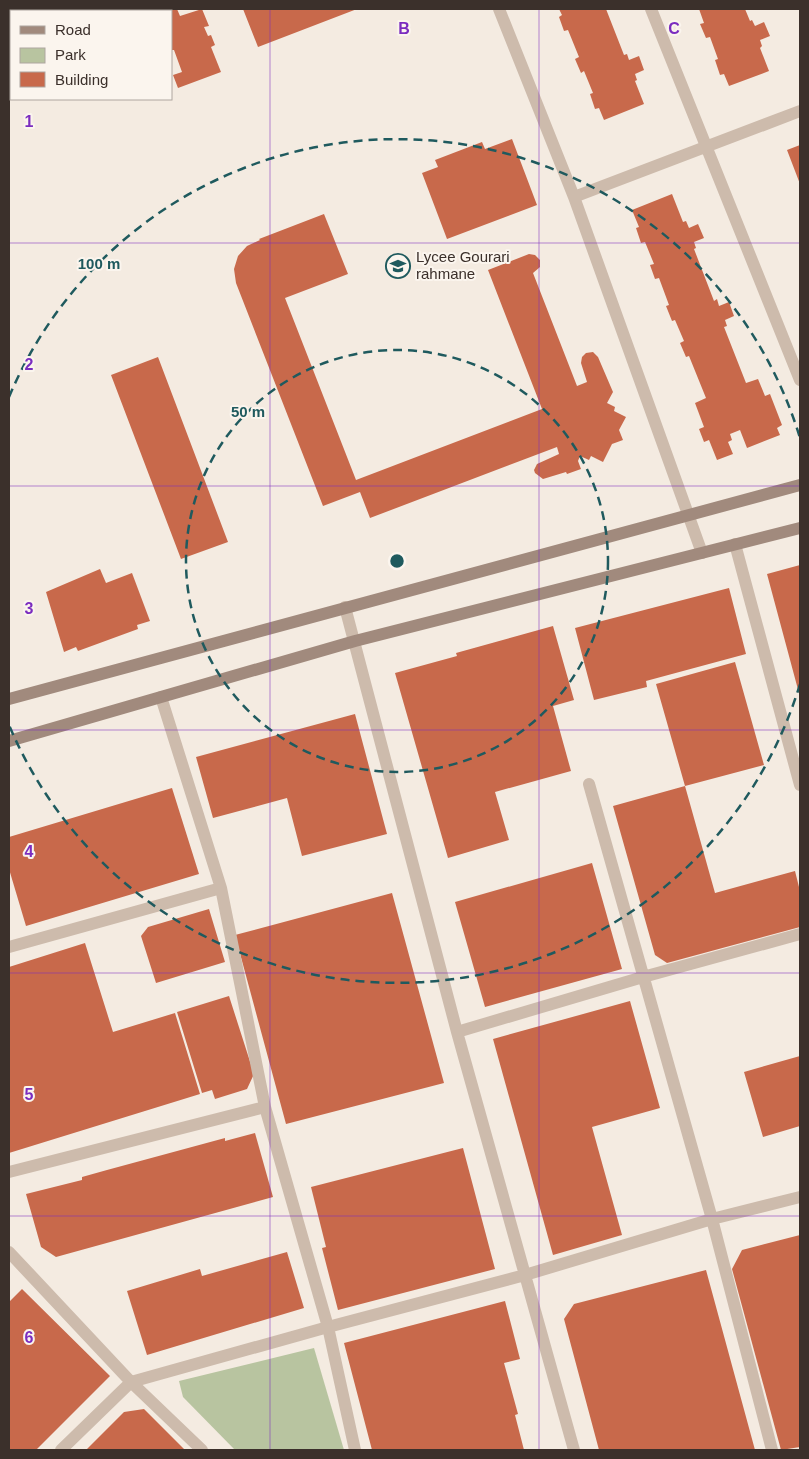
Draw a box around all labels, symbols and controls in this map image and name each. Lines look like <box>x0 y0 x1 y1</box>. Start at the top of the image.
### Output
legend <box>10 10 172 100</box>
text: B <box>398 20 410 37</box>
text: C <box>668 20 680 37</box>
text: Road <box>55 21 91 38</box>
text: Park <box>55 46 86 63</box>
text: Building <box>55 71 108 88</box>
text: 1 <box>25 113 34 130</box>
place label: Lycee Gourari rahmane <box>416 248 510 282</box>
school or university icon: Lycee Gourari rahmane <box>385 253 411 279</box>
text: 100 m <box>78 255 120 272</box>
text: 2 <box>25 356 34 373</box>
text: 50 m <box>231 403 265 420</box>
centre of rings <box>388 552 406 570</box>
text: 3 <box>25 600 34 617</box>
text: 4 <box>25 843 34 860</box>
text: 5 <box>25 1086 34 1103</box>
text: 6 <box>25 1329 34 1346</box>

